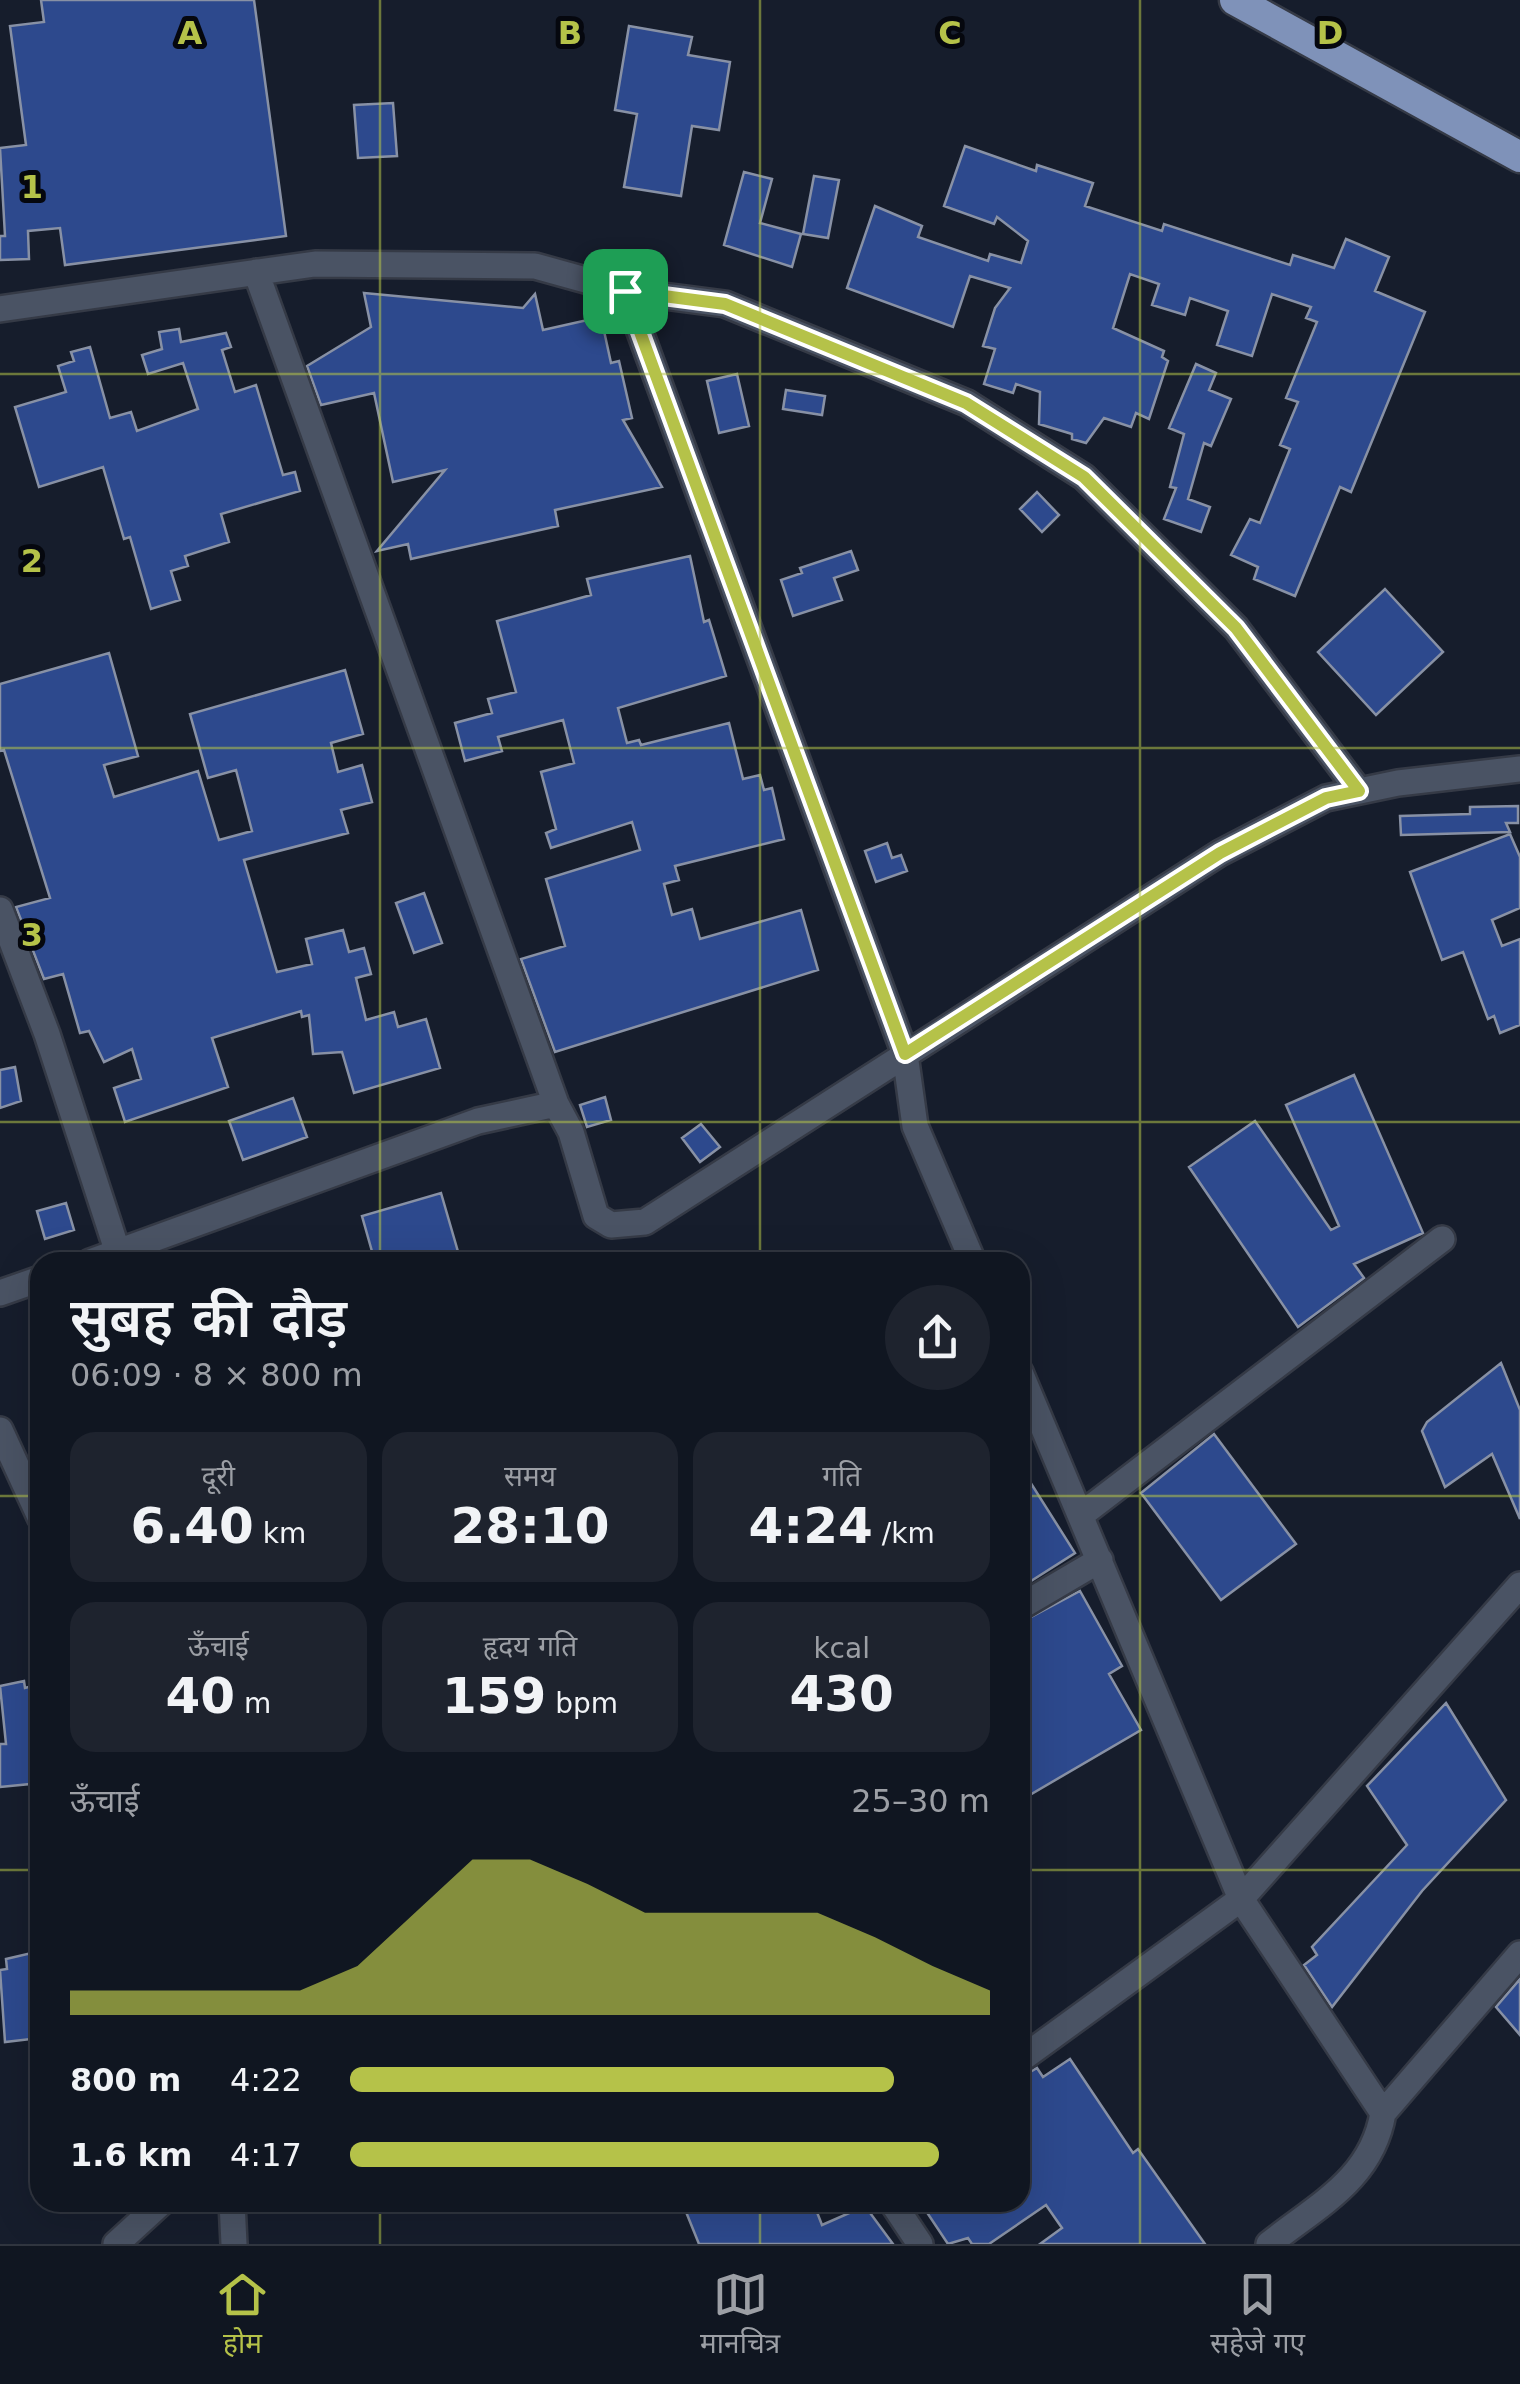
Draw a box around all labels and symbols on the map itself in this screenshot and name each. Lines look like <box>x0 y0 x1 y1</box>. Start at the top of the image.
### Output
text: A <box>178 14 203 52</box>
text: B <box>558 14 582 52</box>
text: C <box>938 14 962 52</box>
text: D <box>1317 14 1343 52</box>
text: 1 <box>21 168 43 206</box>
pin <box>583 249 668 334</box>
text: 2 <box>21 542 43 580</box>
text: 3 <box>21 916 43 954</box>

